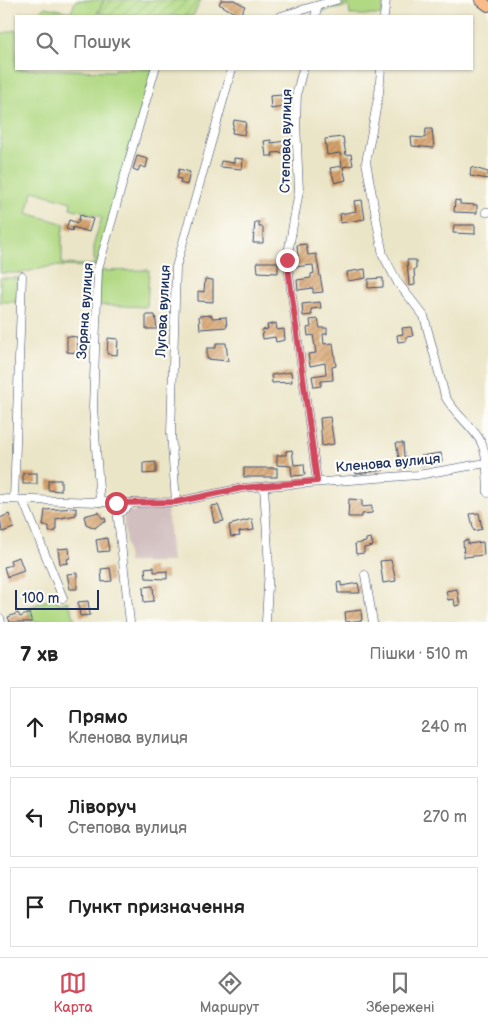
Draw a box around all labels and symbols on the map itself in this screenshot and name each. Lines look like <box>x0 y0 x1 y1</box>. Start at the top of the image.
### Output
street label: Степова вулиця <box>277 89 295 193</box>
route end <box>276 249 299 272</box>
street label: Зоряна вулиця <box>73 262 97 360</box>
street label: Лугова вулиця <box>152 264 174 359</box>
street label: Кленова вулиця <box>335 450 441 476</box>
route start <box>105 492 128 515</box>
scale bar <box>15 587 99 610</box>

